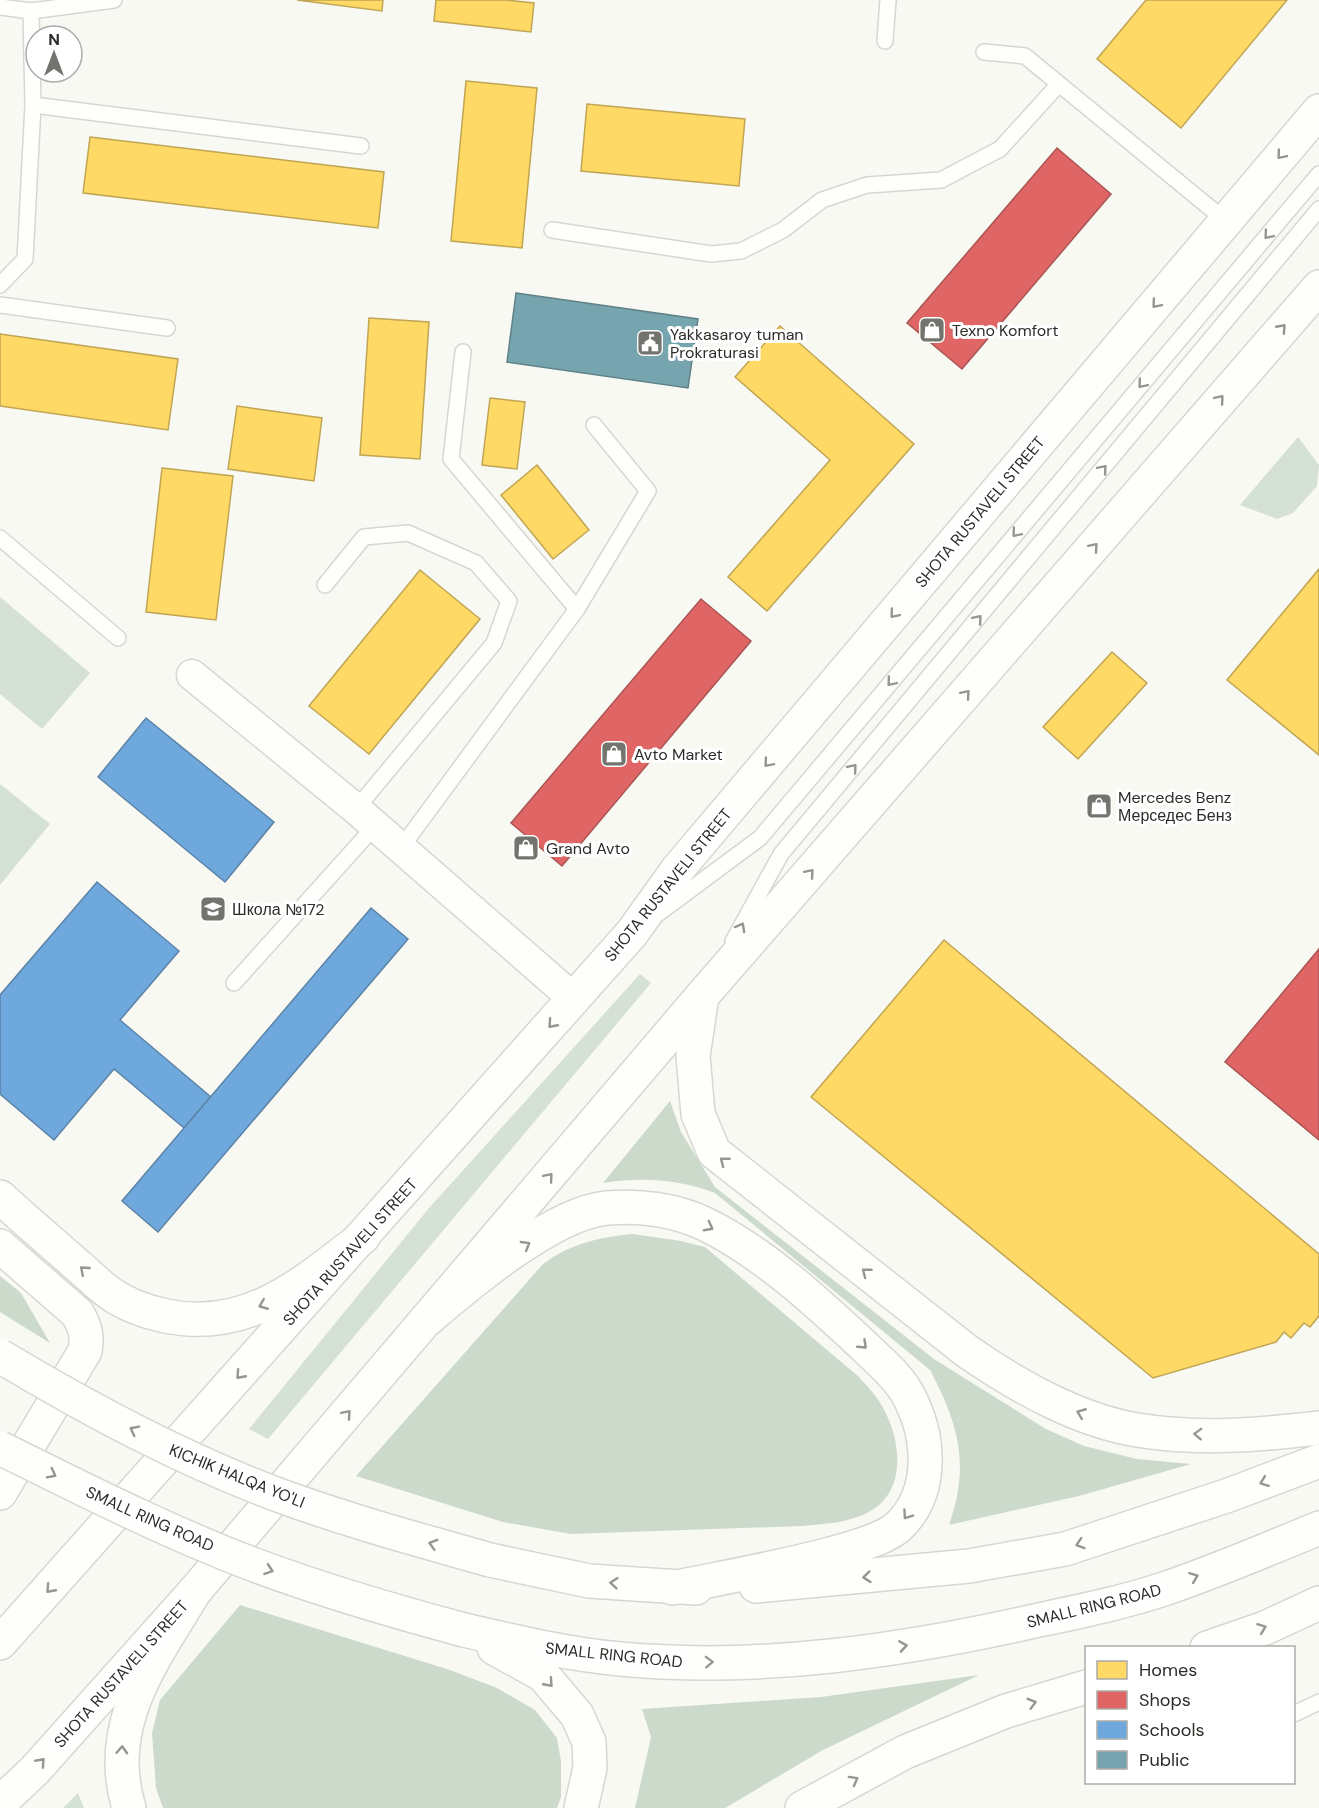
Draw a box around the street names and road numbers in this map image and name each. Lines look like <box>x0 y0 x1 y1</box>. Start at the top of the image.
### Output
street label: SHOTA RUSTAVELI STREET <box>911 432 1049 592</box>
street label: SHOTA RUSTAVELI STREET <box>600 804 736 966</box>
street label: SHOTA RUSTAVELI STREET <box>278 1174 422 1330</box>
street label: KICHIK HALQA YO'LI <box>166 1439 308 1513</box>
street label: SMALL RING ROAD <box>83 1481 217 1557</box>
street label: SMALL RING ROAD <box>1025 1579 1163 1633</box>
street label: SHOTA RUSTAVELI STREET <box>49 1596 193 1752</box>
street label: SMALL RING ROAD <box>544 1637 684 1673</box>

